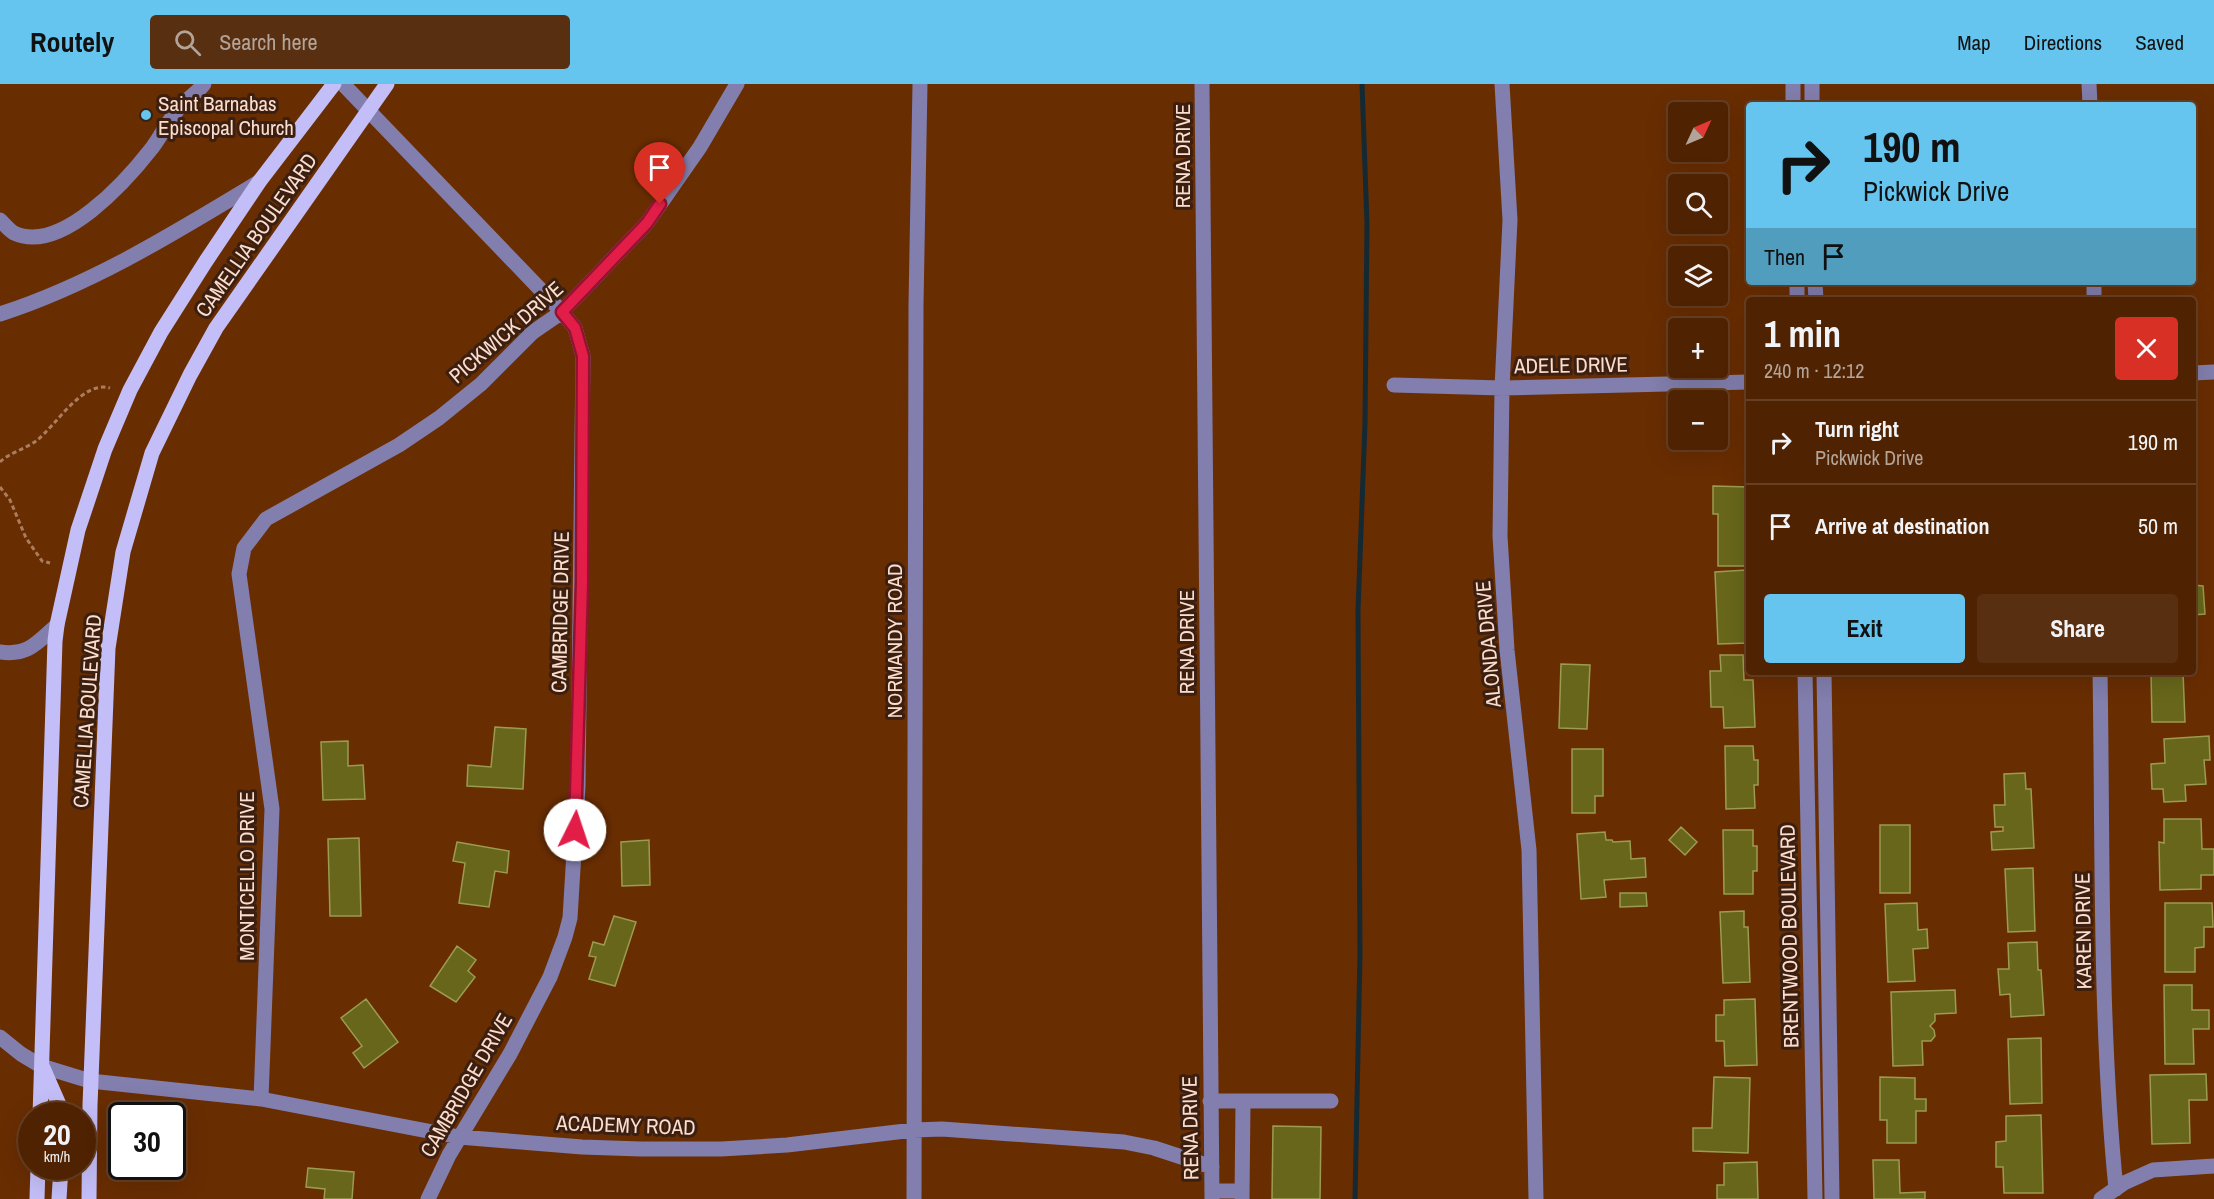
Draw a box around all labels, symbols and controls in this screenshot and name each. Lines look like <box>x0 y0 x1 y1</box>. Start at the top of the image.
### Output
search box <box>150 15 570 69</box>
text: Routely <box>30 23 114 61</box>
icon: search <box>171 26 204 59</box>
text: Search here <box>219 27 317 57</box>
text: Map <box>1957 28 1991 57</box>
text: Directions <box>2024 28 2102 57</box>
text: Saved <box>2135 28 2184 57</box>
place label: Saint Barnabas Episcopal Church <box>158 89 294 142</box>
north arrow <box>1668 102 1728 162</box>
map controls <box>1668 102 1728 450</box>
street label: RENA DRIVE <box>1168 104 1197 208</box>
marker: Saint Barnabas Episcopal Church <box>139 108 153 122</box>
text: 190 m <box>1863 119 1961 175</box>
icon: right <box>1764 126 1842 204</box>
pin <box>634 142 685 204</box>
street label: CAMELLIA BOULEVARD <box>188 147 324 323</box>
icon: arrive <box>643 151 676 184</box>
text: Pickwick Drive <box>1863 173 2009 209</box>
button: search <box>1668 174 1728 234</box>
icon: arrive <box>1817 240 1850 273</box>
text: Then <box>1764 242 1805 272</box>
button: layers <box>1668 246 1728 306</box>
street label: PICKWICK DRIVE <box>443 274 569 390</box>
text: 1 min <box>1764 310 1841 358</box>
button: close <box>2115 317 2178 380</box>
button: + <box>1668 318 1728 378</box>
street label: ADELE DRIVE <box>1513 350 1628 381</box>
text: 240 m · 12:12 <box>1764 357 1864 384</box>
button: − <box>1668 390 1728 450</box>
text: Turn right <box>1815 414 1899 444</box>
icon: right <box>1764 426 1797 459</box>
text: 190 m <box>2128 427 2178 457</box>
text: Pickwick Drive <box>1815 444 1923 471</box>
icon: arrive <box>1764 510 1797 543</box>
text: Arrive at destination <box>1815 511 1989 541</box>
text: 50 m <box>2138 511 2178 541</box>
street label: CAMBRIDGE DRIVE <box>544 531 576 693</box>
street label: NORMANDY ROAD <box>880 564 909 718</box>
street label: ALONDA DRIVE <box>1468 579 1508 710</box>
street label: RENA DRIVE <box>1172 590 1201 694</box>
button: Exit <box>1764 594 1965 663</box>
button: Share <box>1977 594 2178 663</box>
street label: CAMELLIA BOULEVARD <box>66 613 108 809</box>
street label: MONTICELLO DRIVE <box>232 791 261 961</box>
position arrow <box>543 798 607 862</box>
street label: BRENTWOOD BOULEVARD <box>1773 824 1805 1048</box>
street label: KAREN DRIVE <box>2067 872 2099 990</box>
street label: CAMBRIDGE DRIVE <box>413 1008 519 1162</box>
street label: RENA DRIVE <box>1175 1076 1205 1180</box>
speed limit sign: 30 <box>108 1102 186 1180</box>
street label: ACADEMY ROAD <box>555 1108 696 1142</box>
text: 20 <box>43 1114 71 1154</box>
text: km/h <box>44 1146 70 1167</box>

